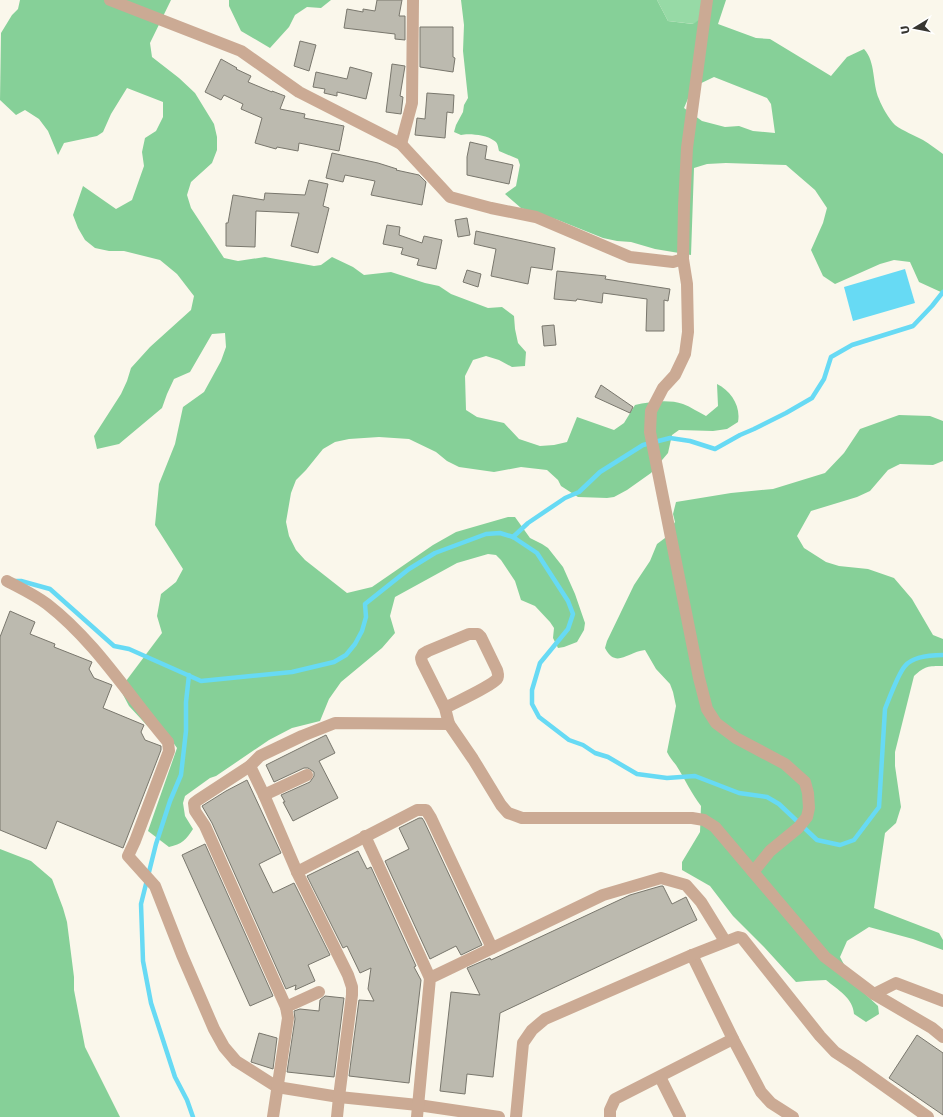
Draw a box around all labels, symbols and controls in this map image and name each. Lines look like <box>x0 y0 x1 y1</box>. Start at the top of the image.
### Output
north arrow <box>895 8 935 48</box>
text: U <box>898 24 913 35</box>

